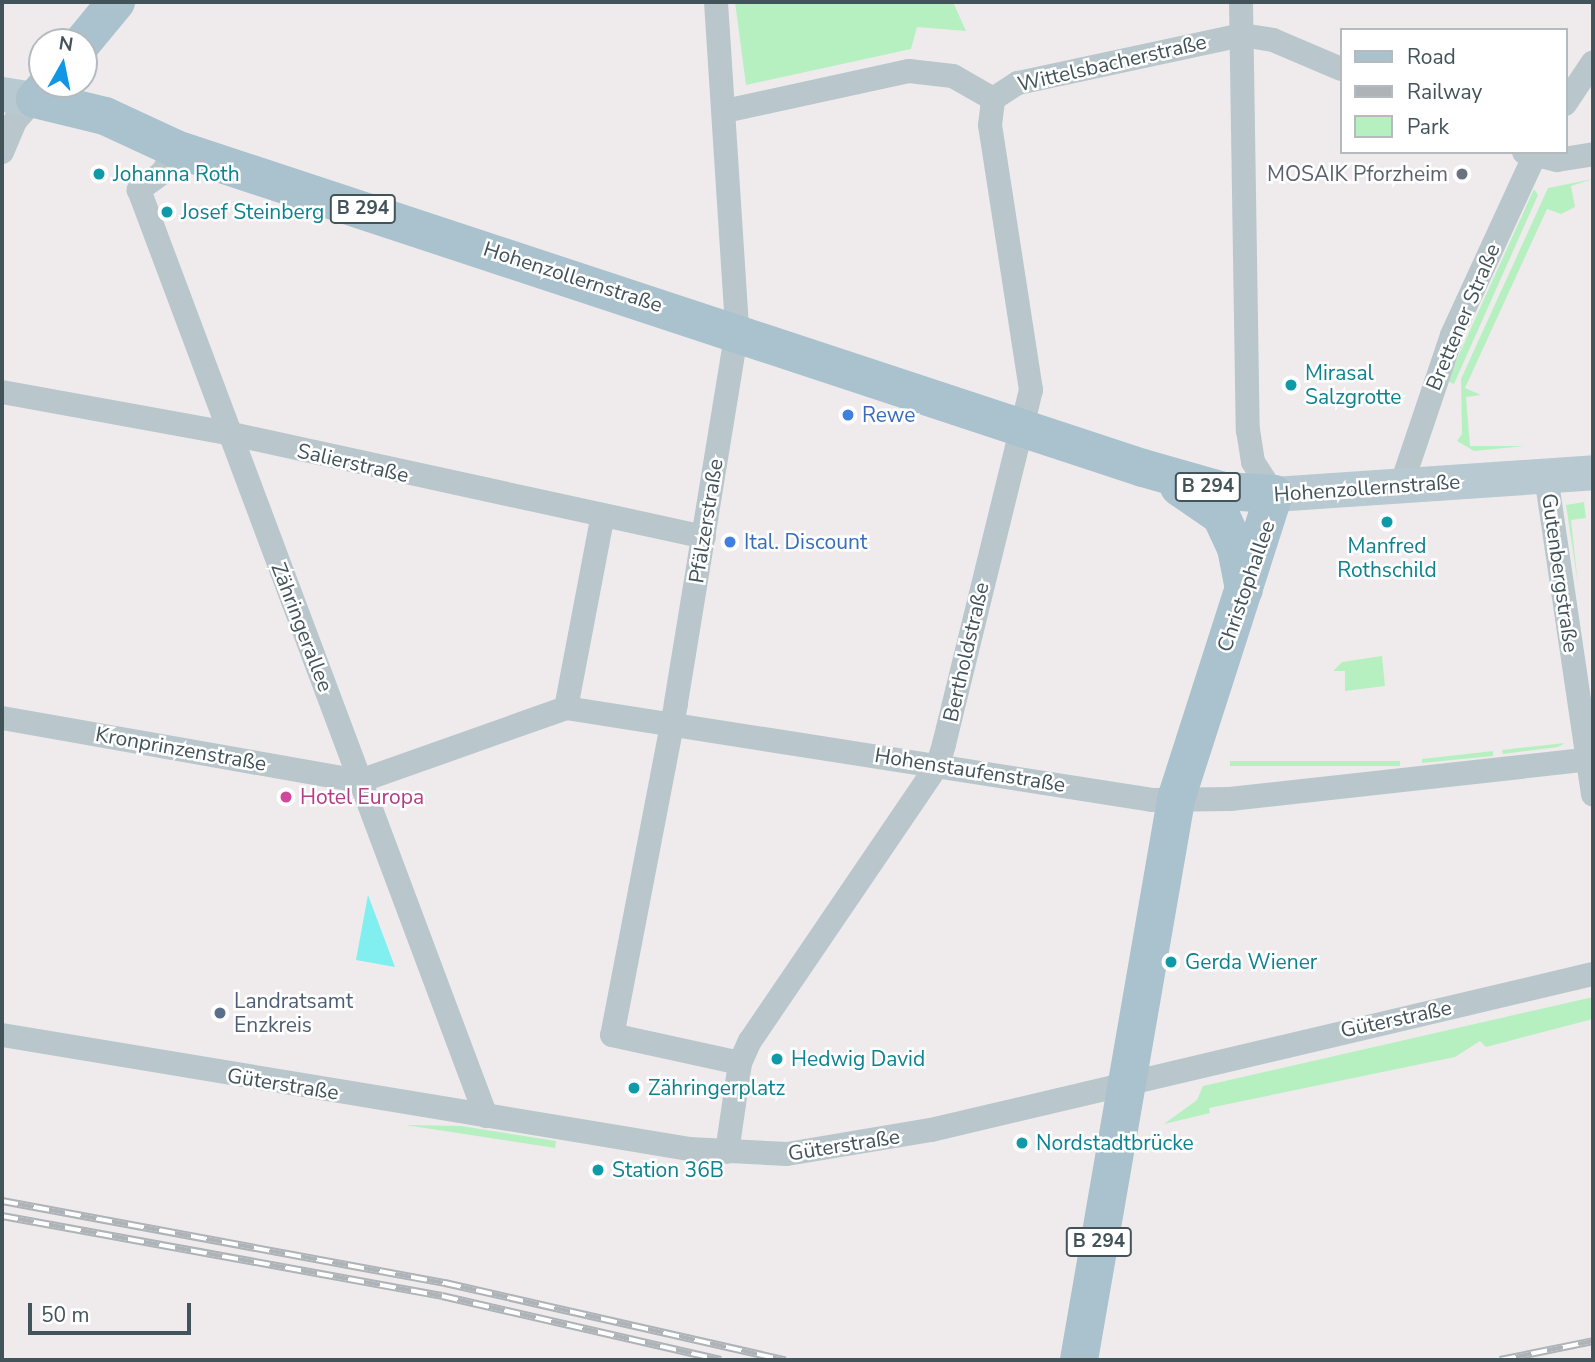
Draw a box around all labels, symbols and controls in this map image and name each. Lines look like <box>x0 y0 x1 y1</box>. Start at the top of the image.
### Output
north arrow <box>28 28 98 98</box>
legend <box>1340 28 1567 154</box>
street label: Wittelsbacherstraße <box>1015 29 1209 97</box>
text: N <box>57 30 75 58</box>
text: Road <box>1407 43 1456 71</box>
text: Railway <box>1407 78 1482 106</box>
text: Park <box>1407 113 1449 141</box>
place label: Johanna Roth <box>113 161 240 187</box>
place label: MOSAIK Pforzheim <box>1267 161 1448 187</box>
marker: Johanna Roth <box>91 166 107 182</box>
marker: MOSAIK Pforzheim <box>1454 166 1470 182</box>
road number: B 294 <box>330 194 396 224</box>
place label: Josef Steinberg <box>181 199 324 225</box>
marker: Josef Steinberg <box>159 204 175 220</box>
street label: Hohenzollernstraße <box>480 236 666 318</box>
street label: Brettener Straße <box>1421 240 1505 394</box>
place label: Mirasal Salzgrotte <box>1305 360 1402 410</box>
marker: Mirasal Salzgrotte <box>1283 377 1299 393</box>
place label: Rewe <box>862 402 916 428</box>
marker: Rewe <box>840 407 856 423</box>
street label: Salierstraße <box>295 438 411 488</box>
street label: Pfälzerstraße <box>684 457 728 585</box>
street label: Hohenzollernstraße <box>1273 469 1461 507</box>
road number: B 294 <box>1175 472 1241 502</box>
street label: Gutenbergstraße <box>1536 492 1584 654</box>
marker: Manfred Rothschild <box>1379 514 1395 530</box>
street label: Christophallee <box>1212 517 1280 655</box>
place label: Ital. Discount <box>744 529 867 555</box>
place label: Manfred Rothschild <box>1337 533 1437 583</box>
marker: Ital. Discount <box>722 534 738 550</box>
street label: Zähringerallee <box>266 559 338 695</box>
street label: Bertholdstraße <box>938 580 994 724</box>
street label: Kronprinzenstraße <box>93 722 269 776</box>
street label: Hohenstaufenstraße <box>873 742 1067 798</box>
place label: Hotel Europa <box>300 784 424 810</box>
marker: Hotel Europa <box>278 789 294 805</box>
place label: Gerda Wiener <box>1185 949 1317 975</box>
marker: Gerda Wiener <box>1163 954 1179 970</box>
place label: Landratsamt Enzkreis <box>234 988 353 1038</box>
street label: Güterstraße <box>1338 995 1454 1043</box>
marker: Landratsamt Enzkreis <box>212 1005 228 1021</box>
place label: Hedwig David <box>791 1046 925 1072</box>
marker: Hedwig David <box>769 1051 785 1067</box>
street label: Güterstraße <box>225 1063 341 1105</box>
place label: Zähringerplatz <box>648 1075 785 1101</box>
marker: Zähringerplatz <box>626 1080 642 1096</box>
street label: Güterstraße <box>786 1124 902 1166</box>
place label: Nordstadtbrücke <box>1036 1130 1194 1156</box>
marker: Nordstadtbrücke <box>1014 1135 1030 1151</box>
place label: Station 36B <box>612 1157 724 1183</box>
marker: Station 36B <box>590 1162 606 1178</box>
road number: B 294 <box>1066 1226 1132 1258</box>
scale bar <box>32 1288 194 1332</box>
text: 50 m <box>41 1301 90 1329</box>

